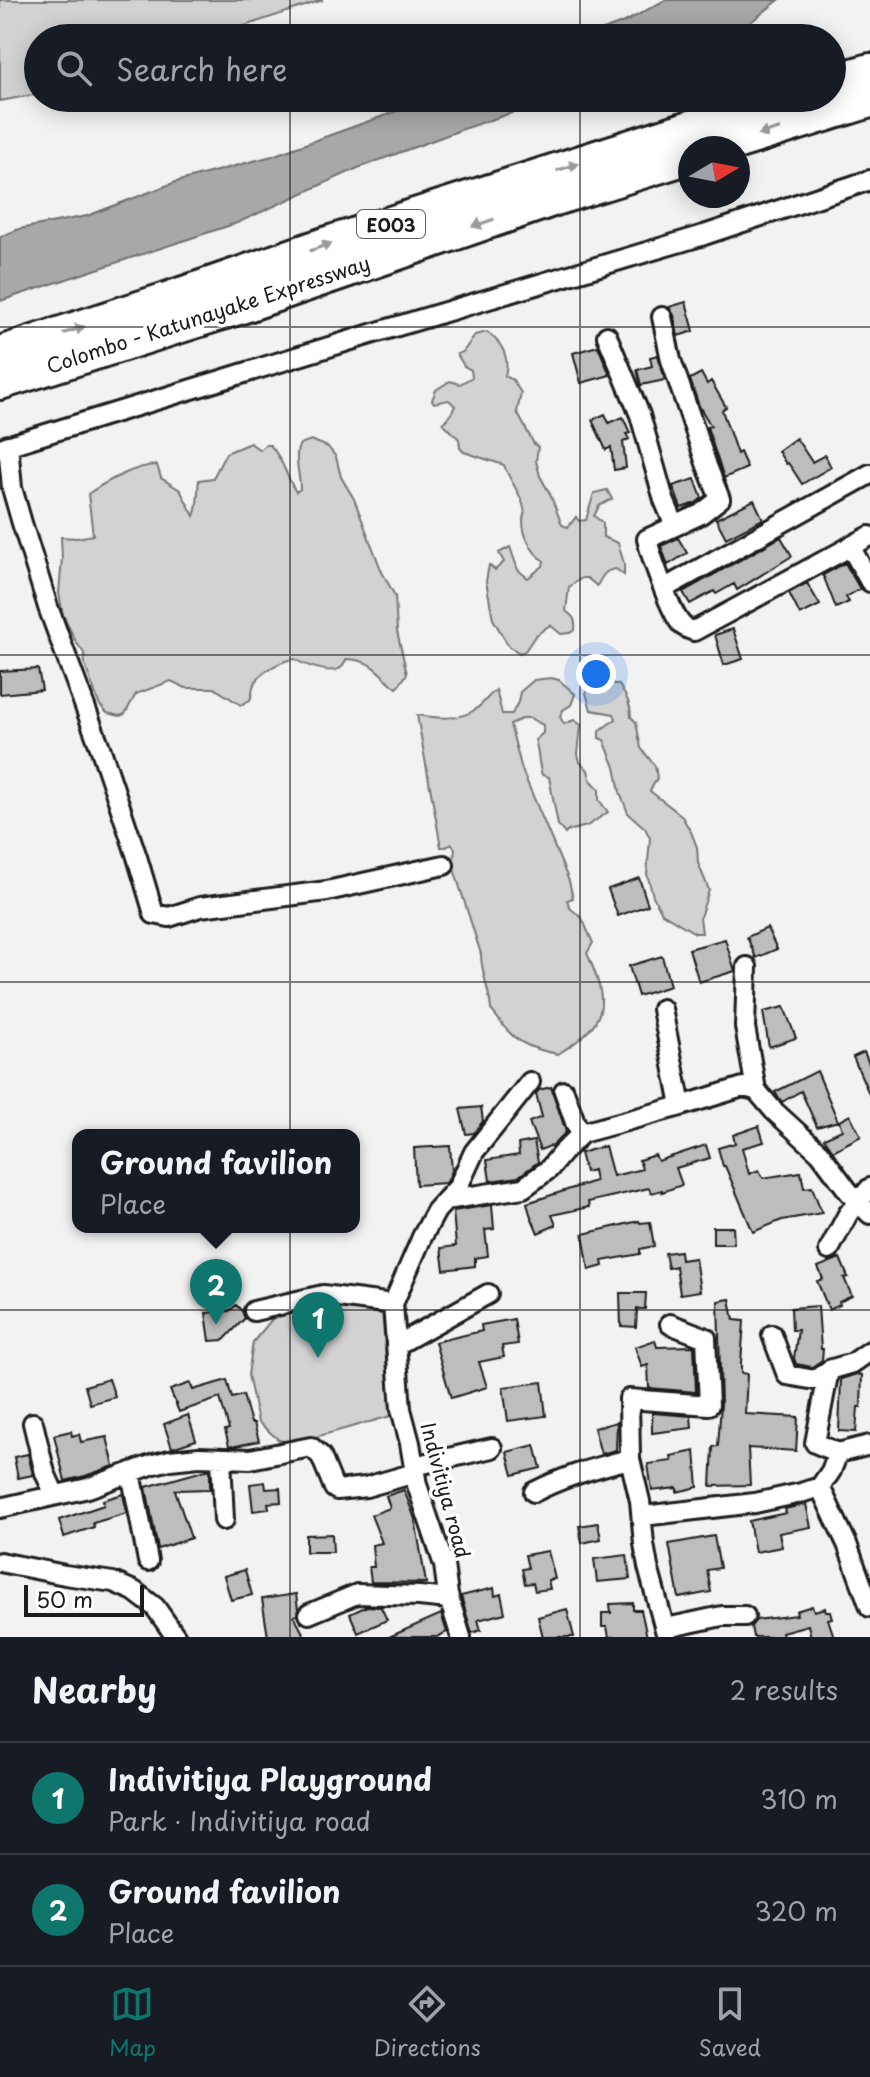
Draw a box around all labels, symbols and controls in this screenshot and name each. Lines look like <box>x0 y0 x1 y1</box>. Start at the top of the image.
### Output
search box <box>24 24 846 112</box>
icon: search <box>52 46 96 90</box>
text: Search here <box>116 46 288 91</box>
one-way arrow <box>756 126 780 138</box>
north arrow <box>678 136 750 208</box>
one-way arrow <box>557 161 581 173</box>
road number: E003 <box>357 210 425 238</box>
one-way arrow <box>470 218 494 230</box>
one-way arrow <box>309 240 333 252</box>
street label: Colombo - Katunayake Expressway <box>42 247 374 381</box>
one-way arrow <box>63 323 87 336</box>
your location <box>576 654 616 694</box>
popup <box>72 1129 360 1233</box>
text: Ground favilion <box>100 1139 332 1184</box>
text: Place <box>100 1184 166 1223</box>
pin: 2 <box>190 1259 242 1325</box>
pin: 1 <box>292 1292 344 1358</box>
street label: Indivitiya road <box>413 1419 479 1561</box>
scale bar <box>24 1581 144 1617</box>
text: 50 m <box>36 1582 93 1615</box>
text: Nearby <box>32 1663 157 1715</box>
text: 2 results <box>730 1670 838 1709</box>
text: Indivitiya Playground <box>108 1756 432 1801</box>
text: 1 <box>52 1779 64 1818</box>
text: 310 m <box>760 1779 838 1818</box>
text: Park · Indivitiya road <box>108 1801 371 1840</box>
text: Ground favilion <box>108 1868 341 1913</box>
text: 2 <box>49 1891 67 1930</box>
text: 320 m <box>754 1891 838 1930</box>
text: Place <box>108 1913 174 1952</box>
tab: Map <box>109 1982 156 2063</box>
tab: Directions <box>374 1982 481 2063</box>
tab: Saved <box>699 1982 761 2063</box>

